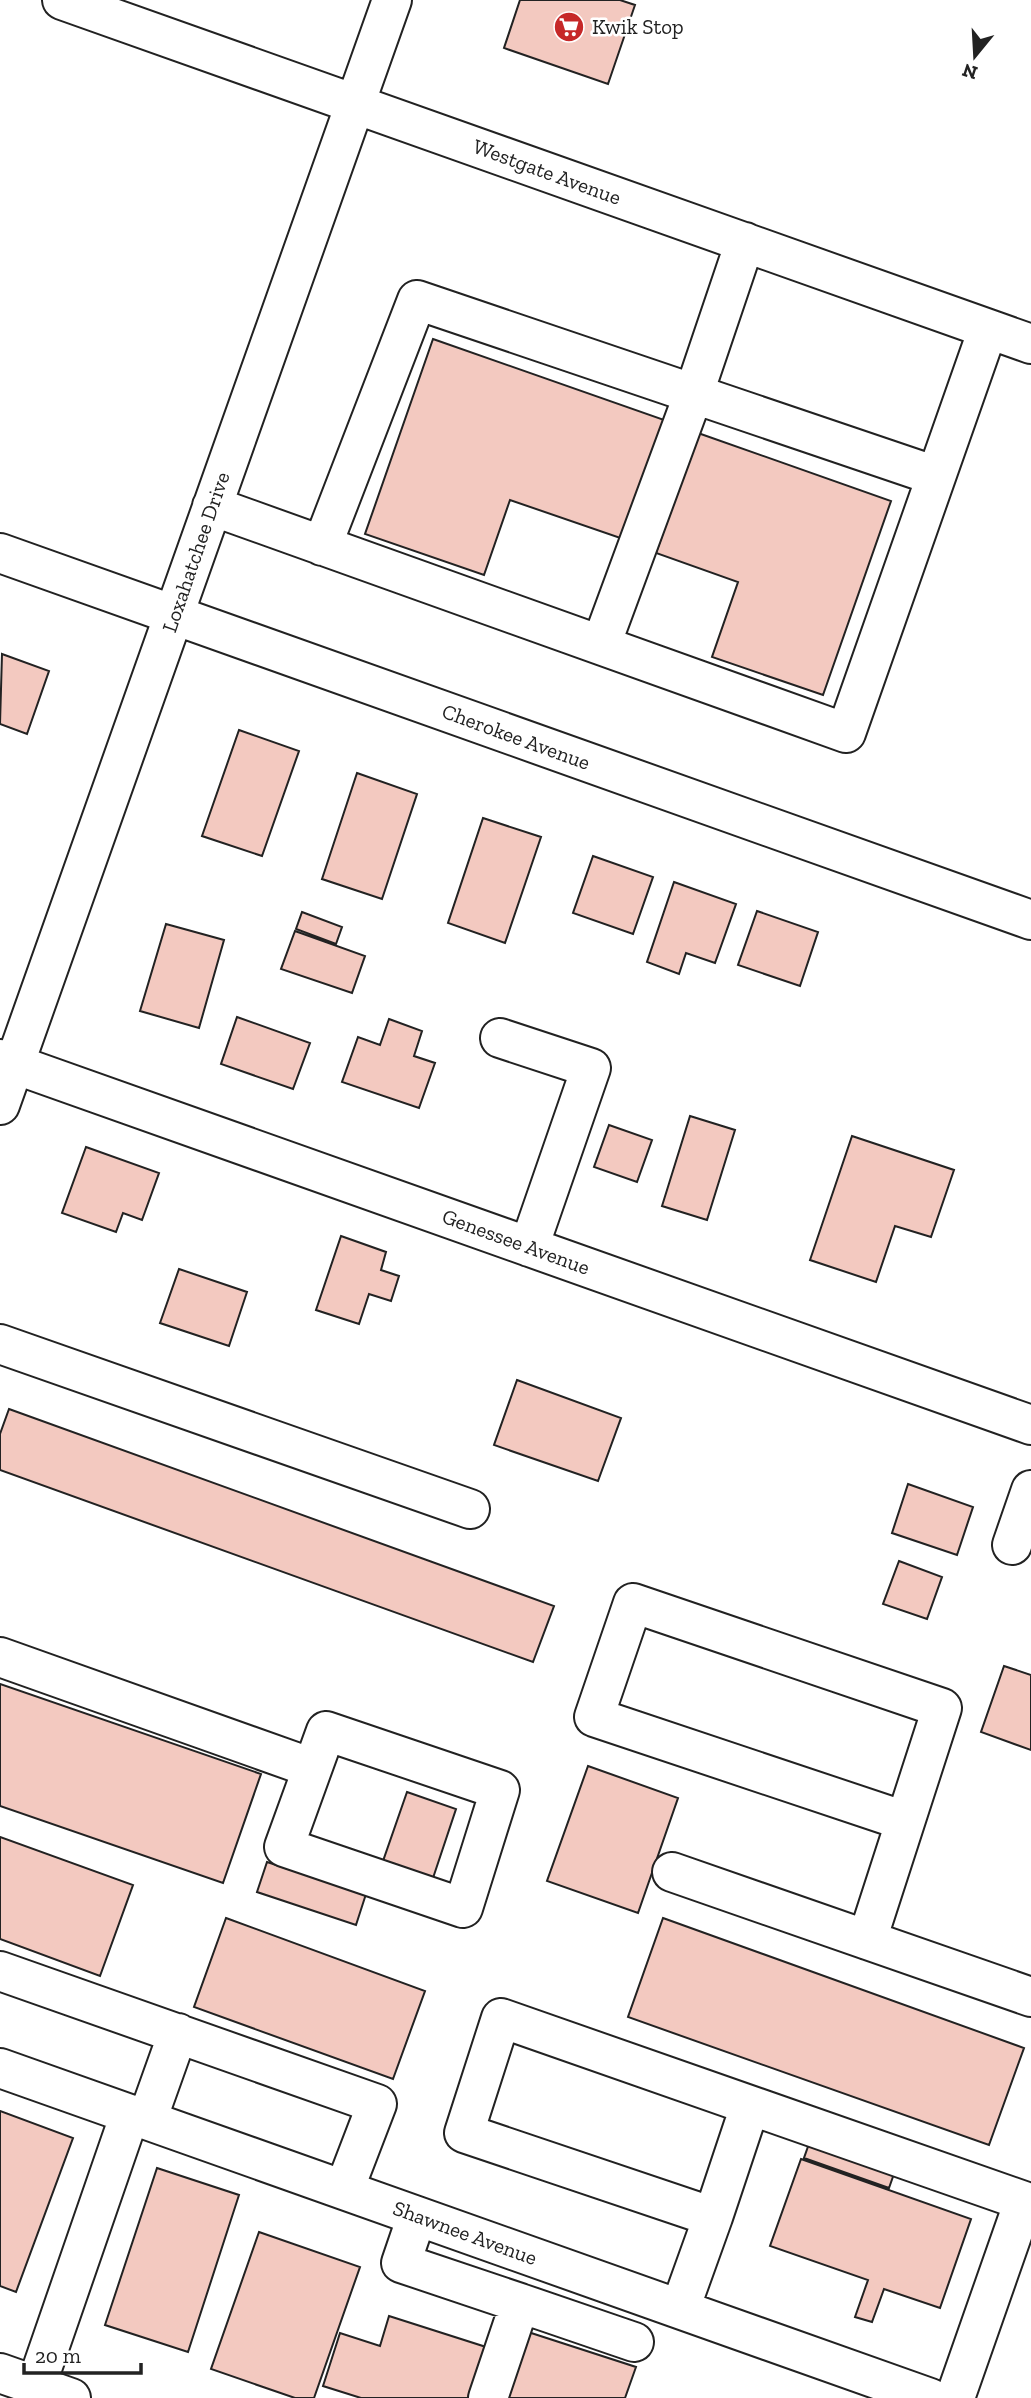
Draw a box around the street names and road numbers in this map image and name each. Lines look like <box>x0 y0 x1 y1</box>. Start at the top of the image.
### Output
street label: Westgate Avenue <box>470 133 625 210</box>
street label: Loxahatchee Drive <box>156 468 235 635</box>
street label: Cherokee Avenue <box>439 698 594 775</box>
street label: Genessee Avenue <box>439 1203 593 1280</box>
street label: Shawnee Avenue <box>390 2195 541 2270</box>

